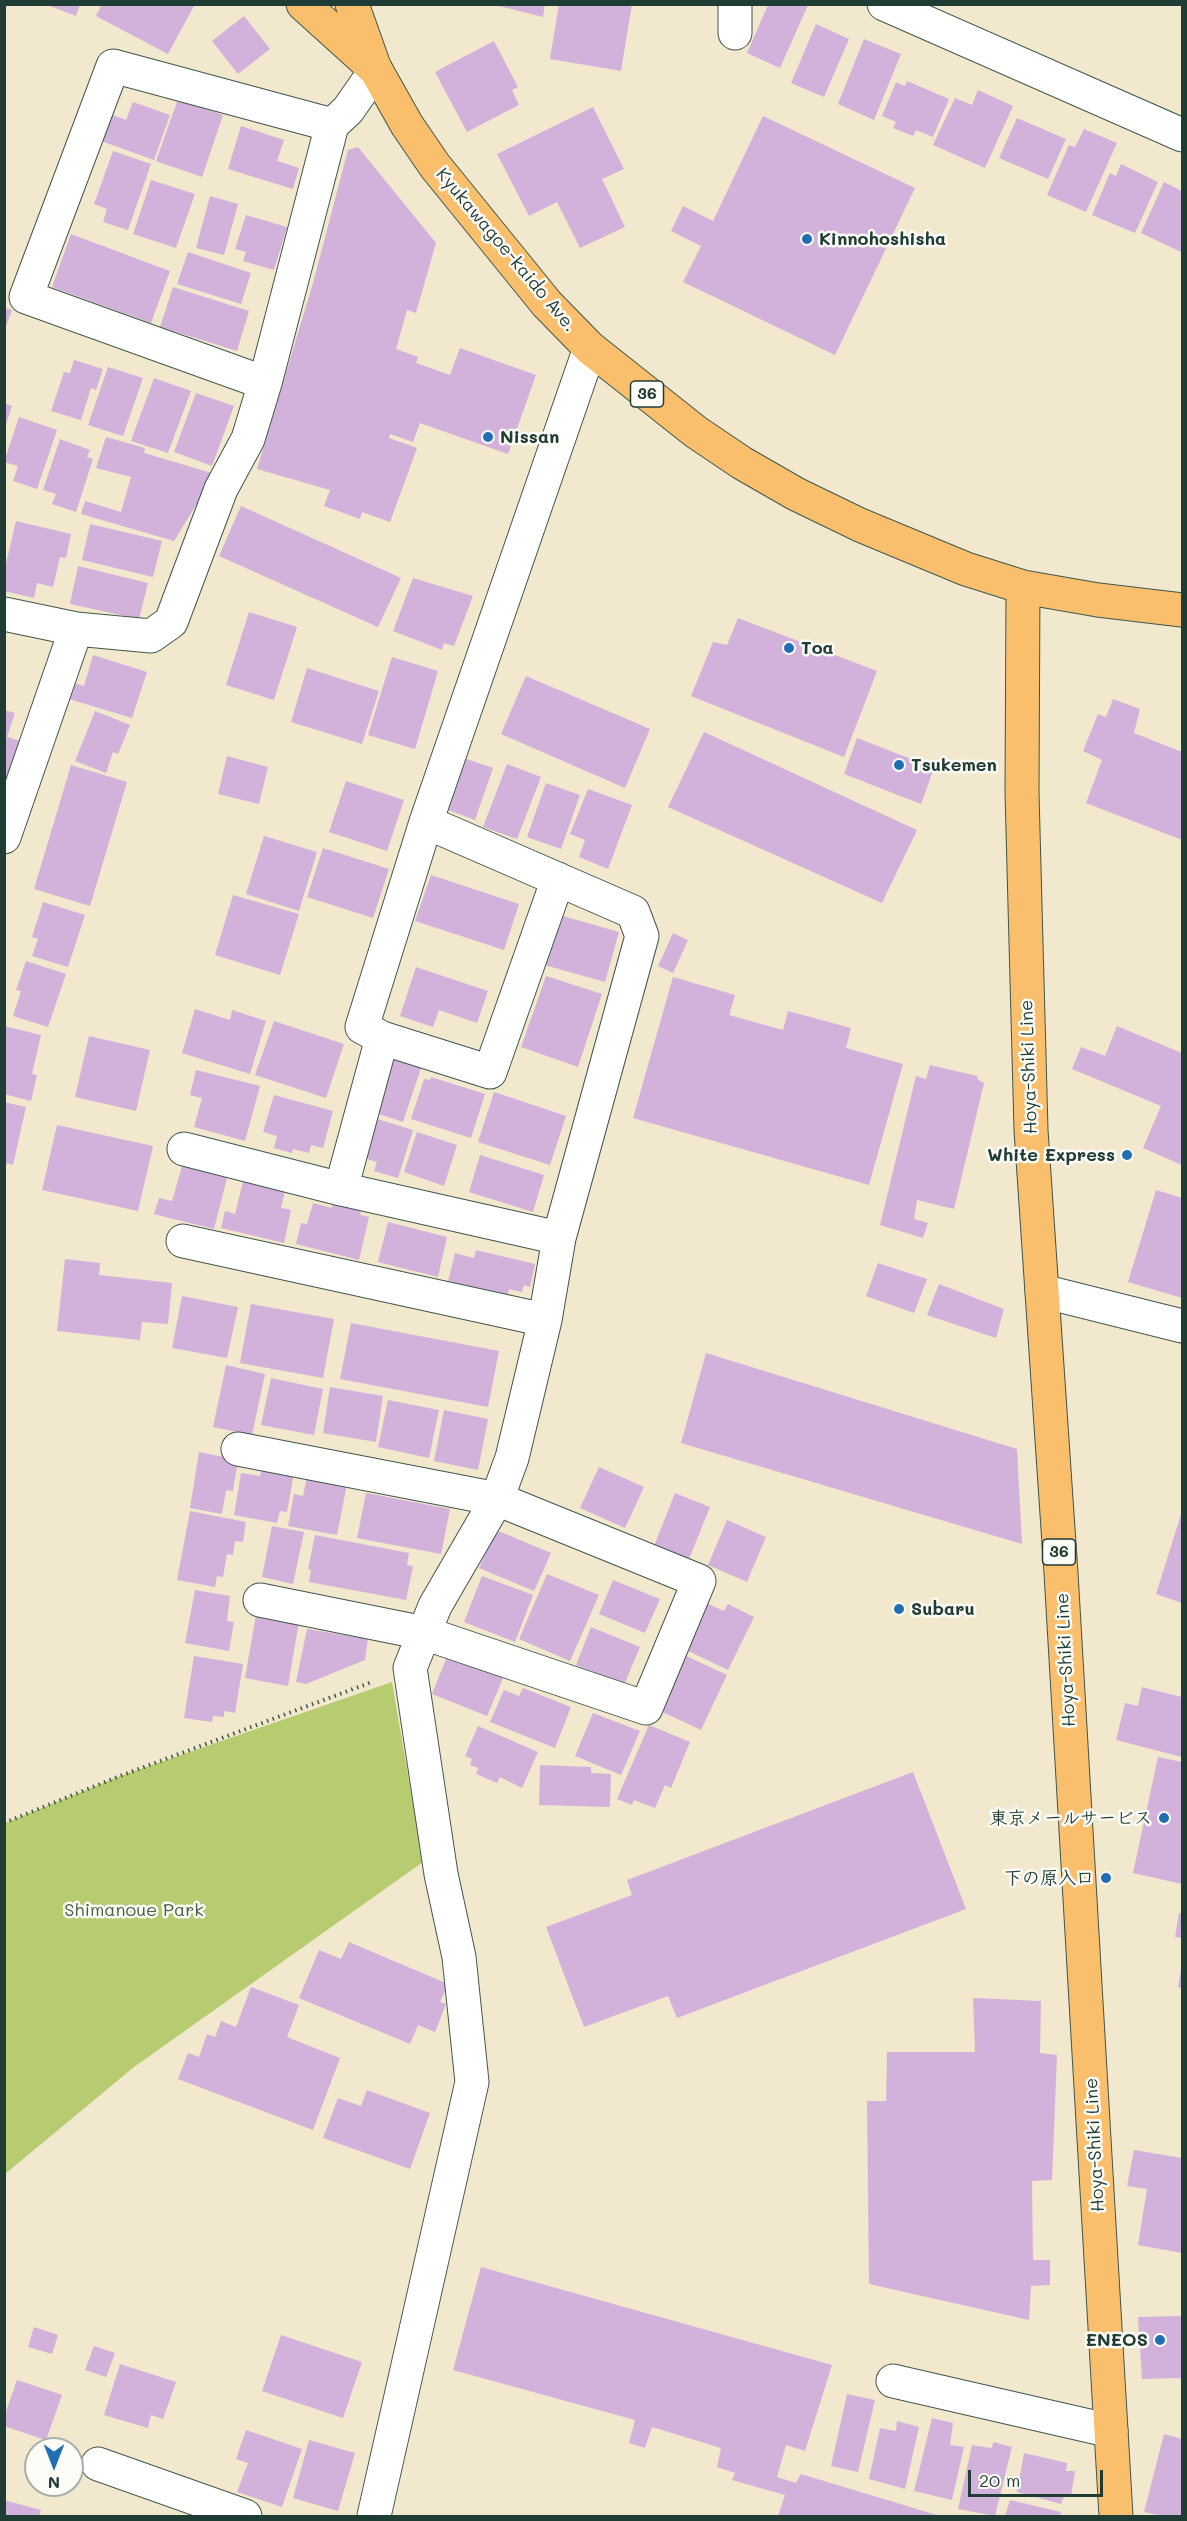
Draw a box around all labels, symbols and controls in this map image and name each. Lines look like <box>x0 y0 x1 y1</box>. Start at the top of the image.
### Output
street label: Kyukawagoe-kaido Ave. <box>431 164 581 336</box>
place label: Kinnohoshisha <box>819 228 946 250</box>
marker: Kinnohoshisha <box>800 232 814 246</box>
road number: 36 <box>630 381 664 407</box>
place label: Nissan <box>500 426 559 448</box>
marker: Nissan <box>481 430 495 444</box>
place label: Toa <box>801 637 834 659</box>
marker: Toa <box>782 641 796 655</box>
place label: Tsukemen <box>911 754 997 776</box>
marker: Tsukemen <box>892 758 906 772</box>
street label: Hoya-Shiki Line <box>1016 999 1042 1135</box>
place label: White Express <box>987 1144 1115 1166</box>
marker: White Express <box>1120 1148 1134 1162</box>
road number: 36 <box>1042 1539 1076 1565</box>
street label: Hoya-Shiki Line <box>1052 1592 1080 1728</box>
place label: Subaru <box>911 1598 975 1620</box>
marker: Subaru <box>892 1602 906 1616</box>
place label: 東京メールサービス <box>990 1807 1152 1829</box>
marker: 東京メールサービス <box>1157 1811 1171 1825</box>
place label: 下の原入口 <box>1004 1867 1094 1889</box>
marker: 下の原入口 <box>1099 1871 1113 1885</box>
park label: Shimanoue Park <box>64 1899 204 1921</box>
street label: Hoya-Shiki Line <box>1081 2077 1109 2213</box>
place label: ENEOS <box>1085 2329 1148 2351</box>
marker: ENEOS <box>1153 2333 1167 2347</box>
north arrow <box>24 2437 84 2497</box>
scale bar <box>971 2458 1106 2496</box>
text: 20 m <box>979 2468 1020 2492</box>
text: N <box>48 2473 60 2494</box>

